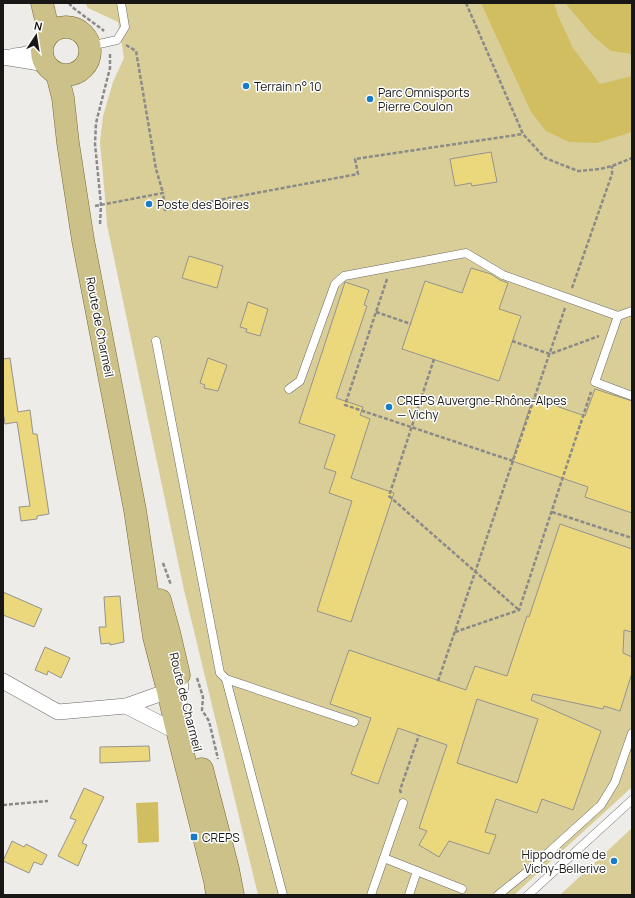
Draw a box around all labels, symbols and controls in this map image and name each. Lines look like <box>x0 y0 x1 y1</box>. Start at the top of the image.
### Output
north arrow <box>16 16 56 56</box>
text: N <box>33 18 44 34</box>
place label: Terrain n° 10 <box>254 78 322 95</box>
marker: Terrain n° 10 <box>241 81 251 91</box>
place label: Parc Omnisports Pierre Coulon <box>378 84 470 115</box>
marker: Parc Omnisports Pierre Coulon <box>365 94 375 104</box>
place label: Poste des Boires <box>157 196 249 213</box>
marker: Poste des Boires <box>144 199 154 209</box>
street label: Route de Charmeil <box>82 275 118 379</box>
place label: CREPS Auvergne-Rhône-Alpes — Vichy <box>397 392 567 423</box>
marker: CREPS Auvergne-Rhône-Alpes — Vichy <box>384 402 394 412</box>
street label: Route de Charmeil <box>165 651 207 753</box>
place label: CREPS <box>202 829 240 846</box>
marker: CREPS <box>189 832 199 842</box>
place label: Hippodrome de Vichy-Bellerive <box>522 846 606 877</box>
marker: Hippodrome de Vichy-Bellerive <box>609 856 619 866</box>

